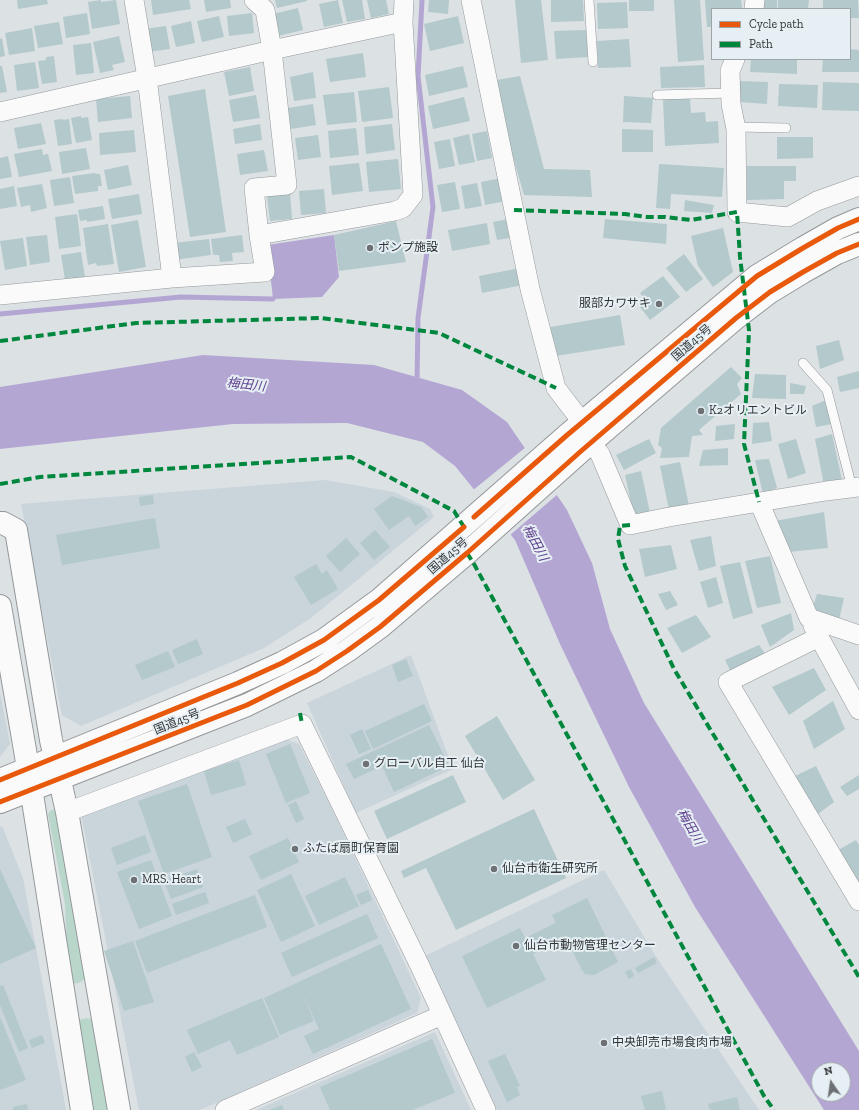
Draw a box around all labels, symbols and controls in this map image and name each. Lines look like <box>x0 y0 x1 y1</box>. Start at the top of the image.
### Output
legend <box>711 8 851 60</box>
text: Cycle path <box>749 17 803 31</box>
text: Path <box>749 37 773 51</box>
place label: ポンプ施設 <box>378 241 438 255</box>
marker: ポンプ施設 <box>365 243 375 253</box>
place label: 服部カワサキ <box>579 297 651 311</box>
marker: 服部カワサキ <box>654 299 664 309</box>
street label: 国道45号 <box>669 322 715 364</box>
water label: 梅田川 <box>226 375 266 395</box>
place label: K2オリエントビル <box>709 404 807 418</box>
marker: K2オリエントビル <box>696 406 706 416</box>
water label: 梅田川 <box>519 522 551 564</box>
street label: 国道45号 <box>425 535 471 577</box>
street label: 国道45号 <box>152 706 202 738</box>
place label: グローバル自工 仙台 <box>374 757 485 771</box>
marker: グローバル自工 仙台 <box>361 759 371 769</box>
water label: 梅田川 <box>673 806 707 848</box>
place label: ふたば扇町保育園 <box>303 842 399 856</box>
marker: ふたば扇町保育園 <box>290 844 300 854</box>
place label: 仙台市衛生研究所 <box>502 862 598 876</box>
marker: 仙台市衛生研究所 <box>489 864 499 874</box>
place label: MRS. Heart <box>142 873 201 887</box>
marker: MRS. Heart <box>129 875 139 885</box>
place label: 仙台市動物管理センター <box>524 939 656 953</box>
marker: 仙台市動物管理センター <box>511 941 521 951</box>
place label: 中央卸売市場食肉市場 <box>612 1036 732 1050</box>
marker: 中央卸売市場食肉市場 <box>599 1038 609 1048</box>
north arrow <box>811 1062 851 1102</box>
text: N <box>823 1064 834 1078</box>

